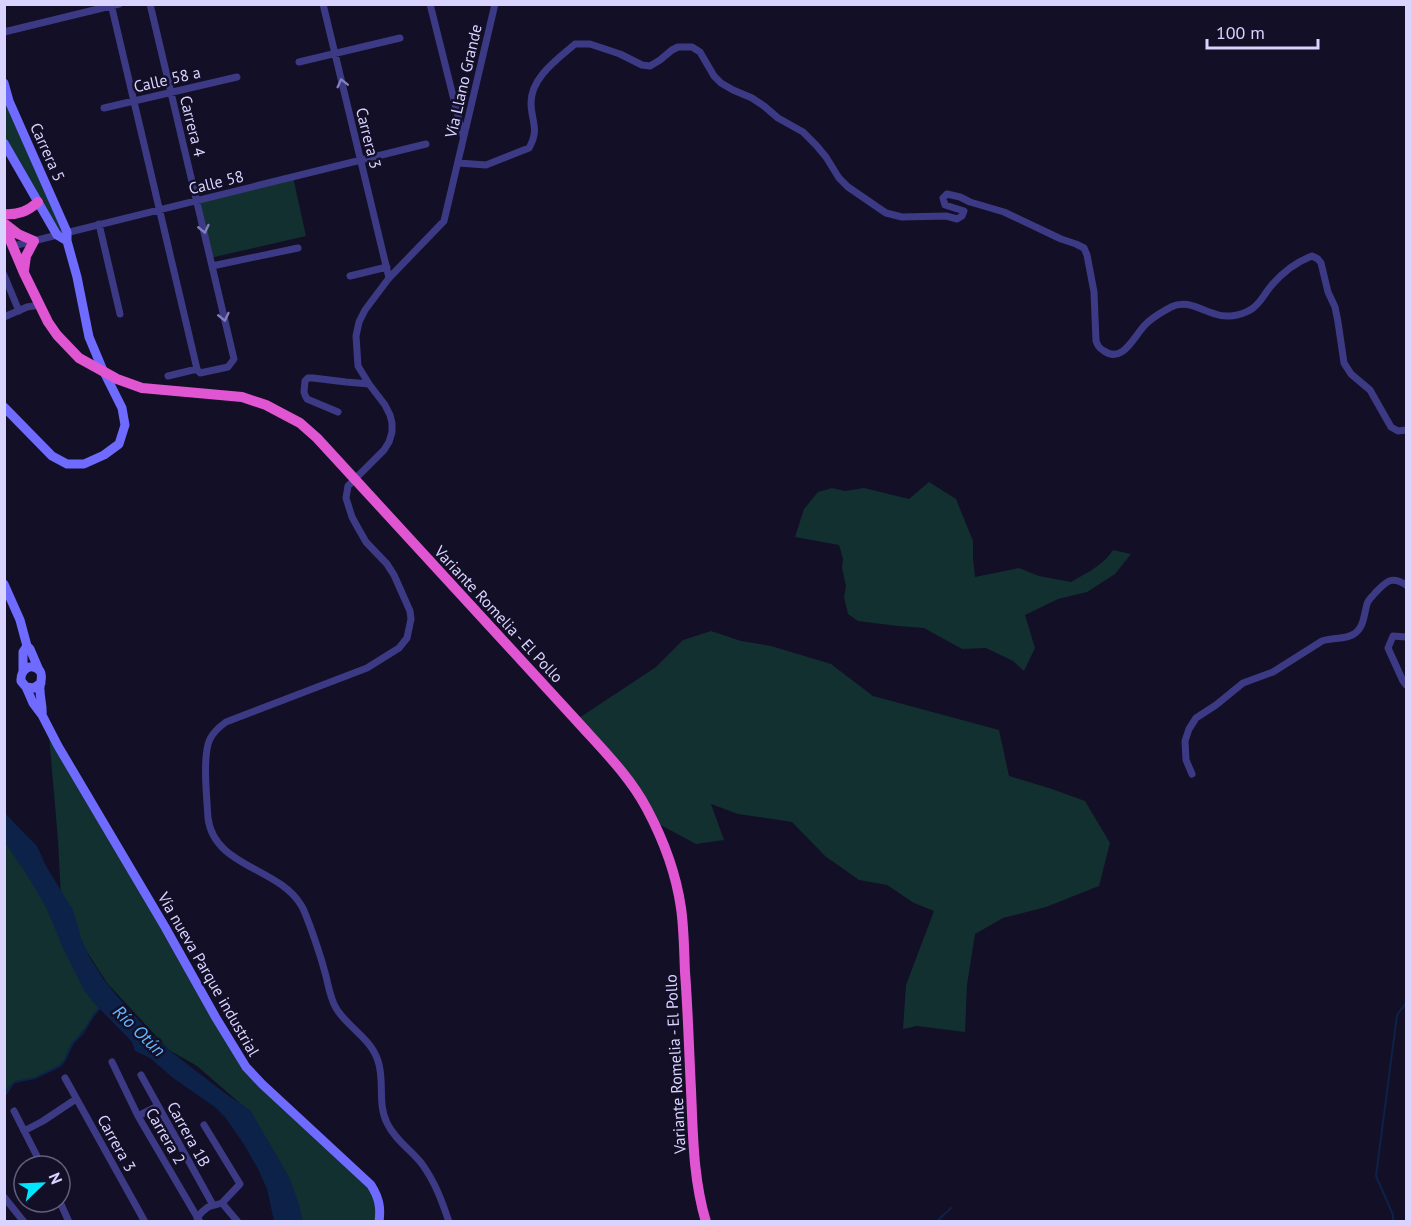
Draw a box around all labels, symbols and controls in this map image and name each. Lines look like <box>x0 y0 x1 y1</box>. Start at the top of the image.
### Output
scale bar <box>1207 12 1318 50</box>
text: 100 m <box>1216 21 1265 44</box>
street label: Vía Llano Grande <box>440 22 486 141</box>
street label: Calle 58 a <box>132 62 202 96</box>
one-way arrow <box>336 78 349 88</box>
street label: Carrera 4 <box>176 93 210 159</box>
street label: Carrera 3 <box>352 105 386 171</box>
street label: Carrera 5 <box>26 120 70 184</box>
street label: Calle 58 <box>186 166 246 198</box>
one-way arrow <box>196 224 209 234</box>
one-way arrow <box>217 312 230 322</box>
street label: Variante Romelia - El Pollo <box>430 541 568 687</box>
street label: Vía nueva Parque industrial <box>153 888 264 1060</box>
street label: Variante Romelia - El Pollo <box>660 974 690 1155</box>
water label: Río Otún <box>108 1000 170 1061</box>
street label: Carrera 1B <box>163 1098 215 1170</box>
street label: Carrera 2 <box>142 1104 190 1168</box>
street label: Carrera 3 <box>93 1111 141 1175</box>
north arrow <box>12 1154 72 1214</box>
text: N <box>45 1169 67 1187</box>

